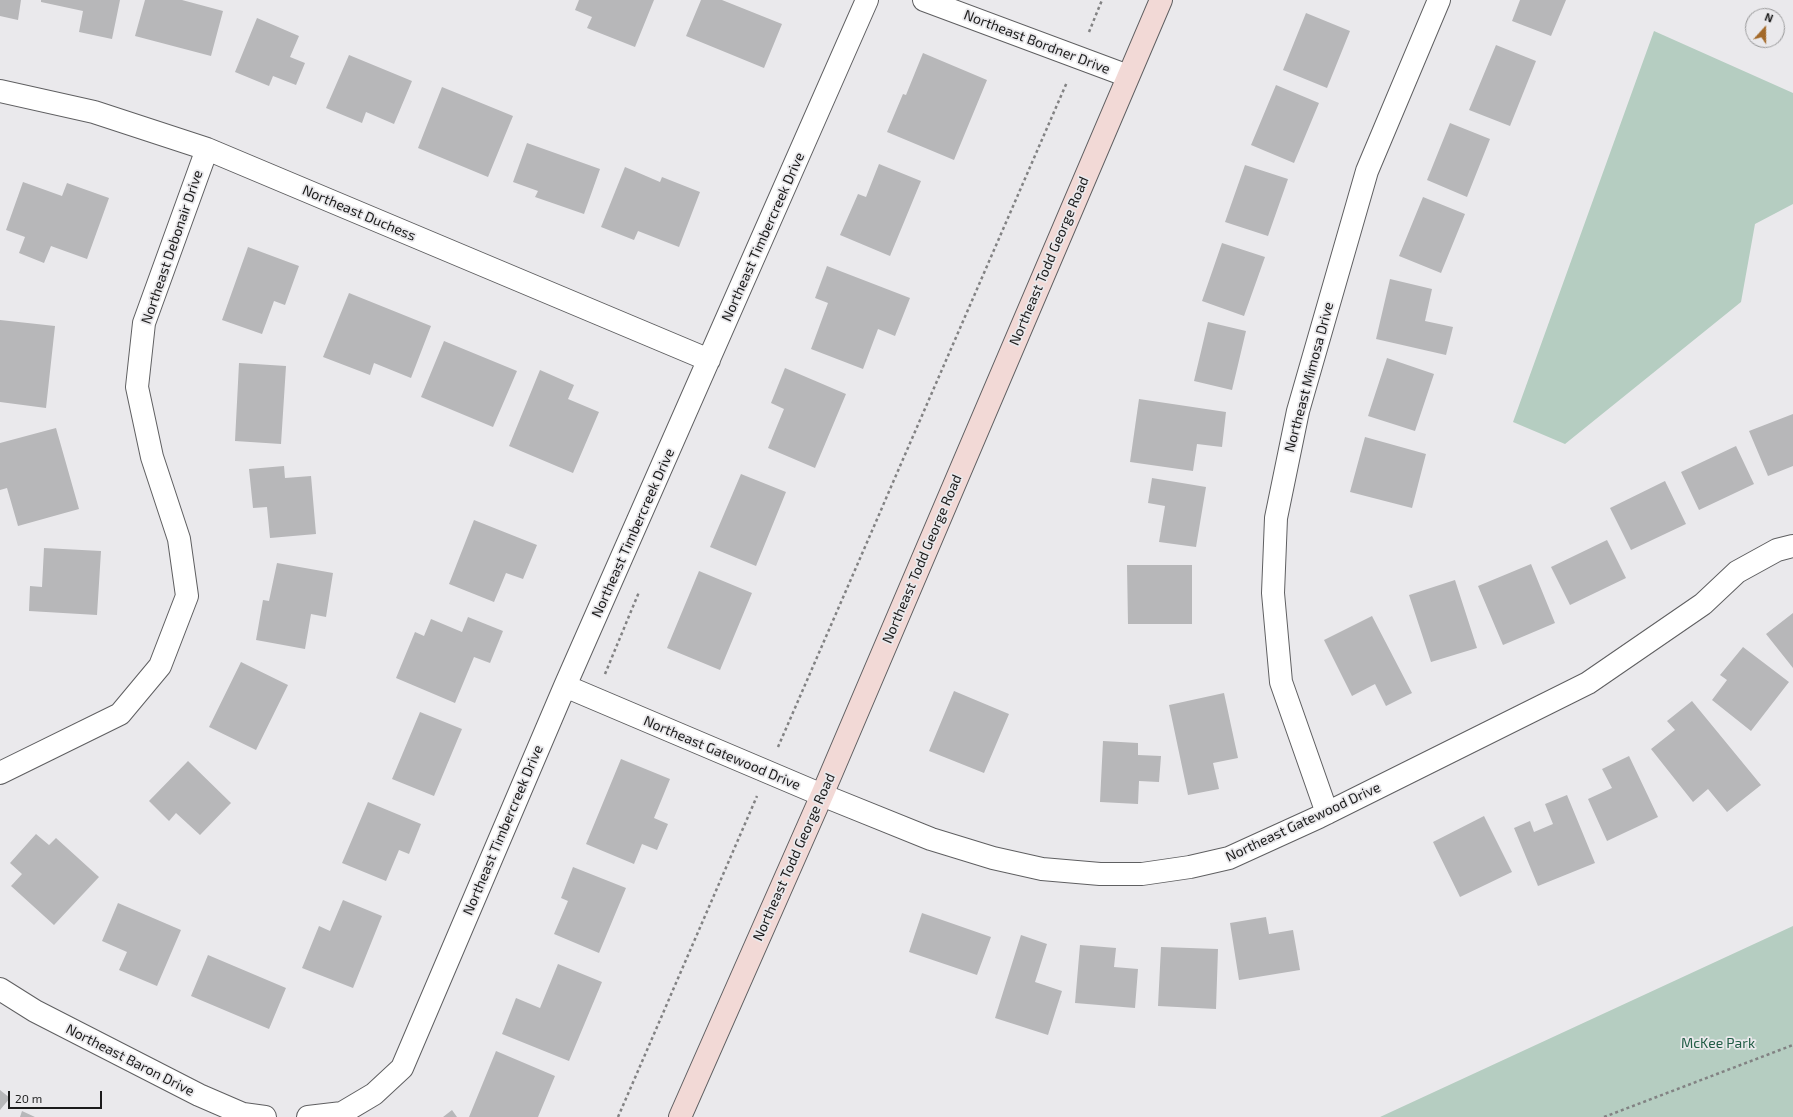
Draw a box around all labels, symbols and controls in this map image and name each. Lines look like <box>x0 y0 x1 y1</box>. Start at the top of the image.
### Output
street label: Northeast Bordner Drive <box>961 6 1113 78</box>
north arrow <box>1745 8 1785 48</box>
text: N <box>1763 10 1775 25</box>
street label: Northeast Timbercreek Drive <box>718 150 808 324</box>
street label: Northeast Debonair Drive <box>138 168 206 326</box>
street label: Northeast Todd George Road <box>1006 174 1092 348</box>
street label: Northeast Duchess <box>300 181 418 245</box>
street label: Northeast Mimosa Drive <box>1281 300 1337 454</box>
street label: Northeast Timbercreek Drive <box>588 446 678 620</box>
street label: Northeast Todd George Road <box>879 472 965 646</box>
street label: Northeast Gatewood Drive <box>641 712 803 794</box>
street label: Northeast Timbercreek Drive <box>459 742 547 918</box>
street label: Northeast Todd George Road <box>749 771 839 943</box>
street label: Northeast Gatewood Drive <box>1223 779 1383 865</box>
street label: Northeast Baron Drive <box>63 1020 197 1100</box>
park label: McKee Park <box>1681 1035 1755 1051</box>
scale bar <box>10 1083 104 1109</box>
text: 20 m <box>15 1091 42 1105</box>

